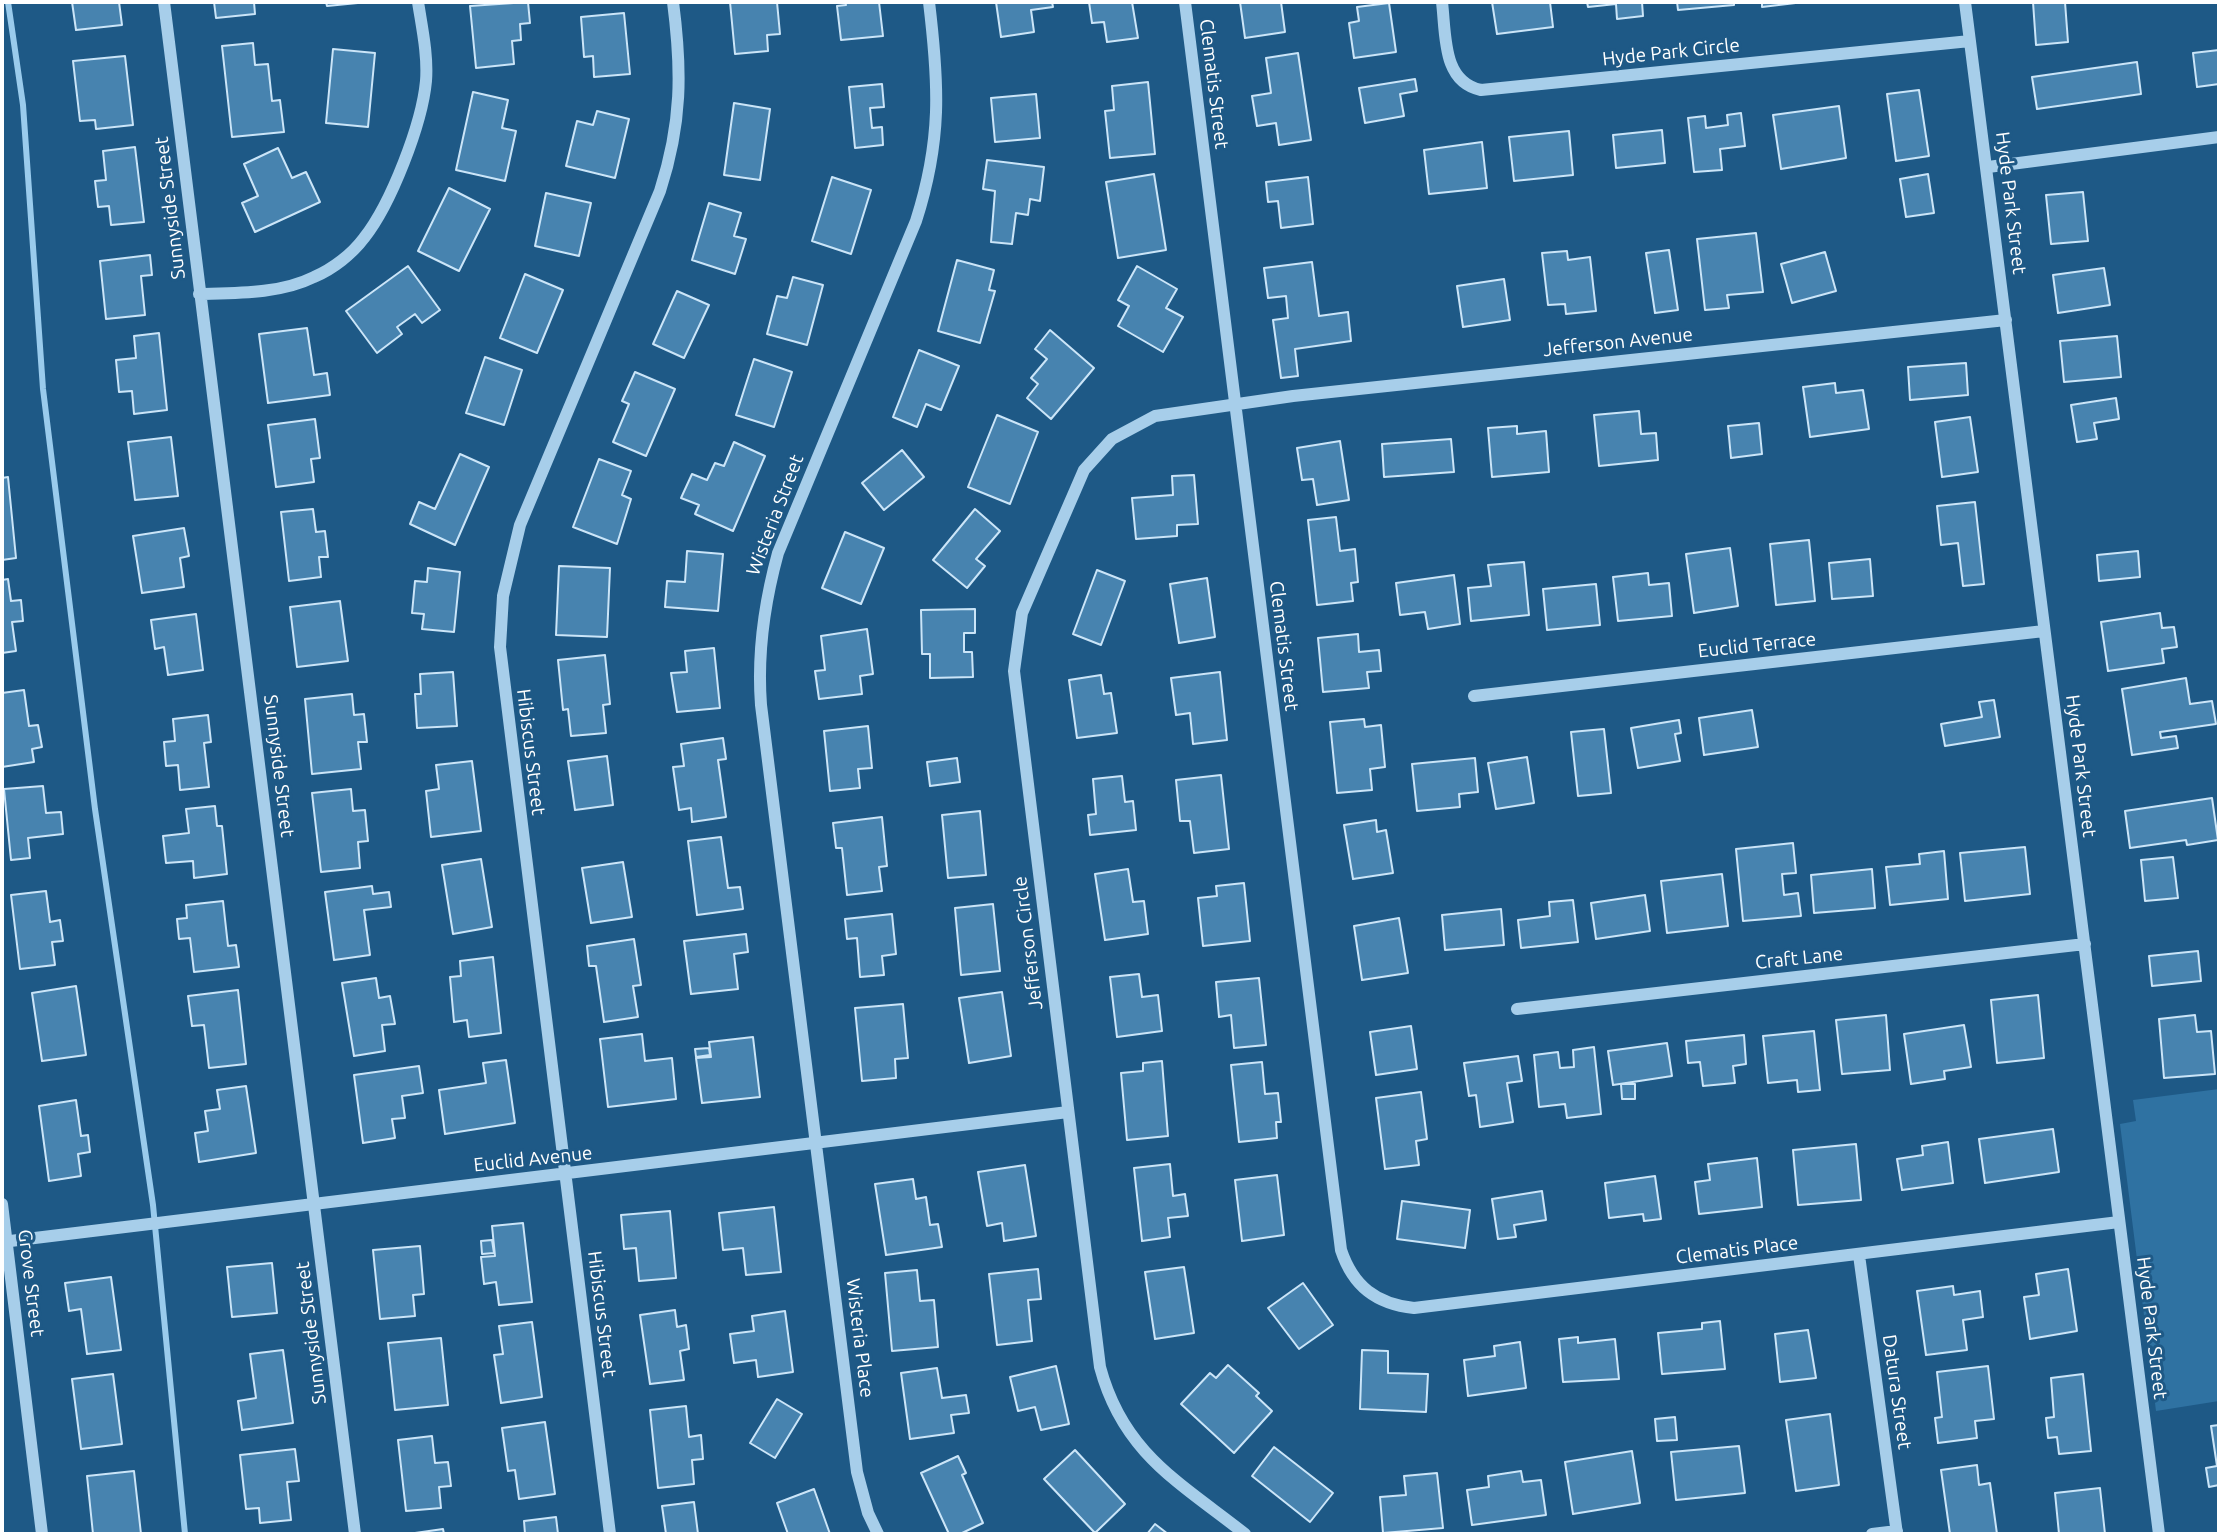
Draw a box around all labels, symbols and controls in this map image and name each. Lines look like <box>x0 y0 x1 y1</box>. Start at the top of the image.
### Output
street label: Clematis Street <box>1195 18 1233 150</box>
street label: Hyde Park Circle <box>1601 33 1741 71</box>
street label: Hyde Park Street <box>1991 130 2031 276</box>
street label: Sunnyside Street <box>150 135 190 281</box>
street label: Jefferson Avenue <box>1542 323 1694 361</box>
street label: Wisteria Street <box>741 451 809 579</box>
street label: Clematis Street <box>1265 580 1303 712</box>
street label: Euclid Terrace <box>1697 627 1817 663</box>
street label: Hibiscus Street <box>512 688 550 816</box>
street label: Sunnyside Street <box>259 693 299 839</box>
street label: Hyde Park Street <box>2061 693 2101 839</box>
street label: Jefferson Circle <box>1009 875 1047 1011</box>
street label: Craft Lane <box>1754 942 1844 974</box>
street label: Euclid Avenue <box>472 1141 594 1177</box>
street label: Grove Street <box>13 1228 49 1338</box>
street label: Clematis Place <box>1674 1231 1800 1269</box>
street label: Hibiscus Street <box>583 1250 621 1378</box>
street label: Hyde Park Street <box>2132 1255 2172 1401</box>
street label: Sunnyside Street <box>291 1260 331 1406</box>
street label: Wisteria Place <box>841 1277 879 1399</box>
street label: Datura Street <box>1878 1333 1916 1451</box>

